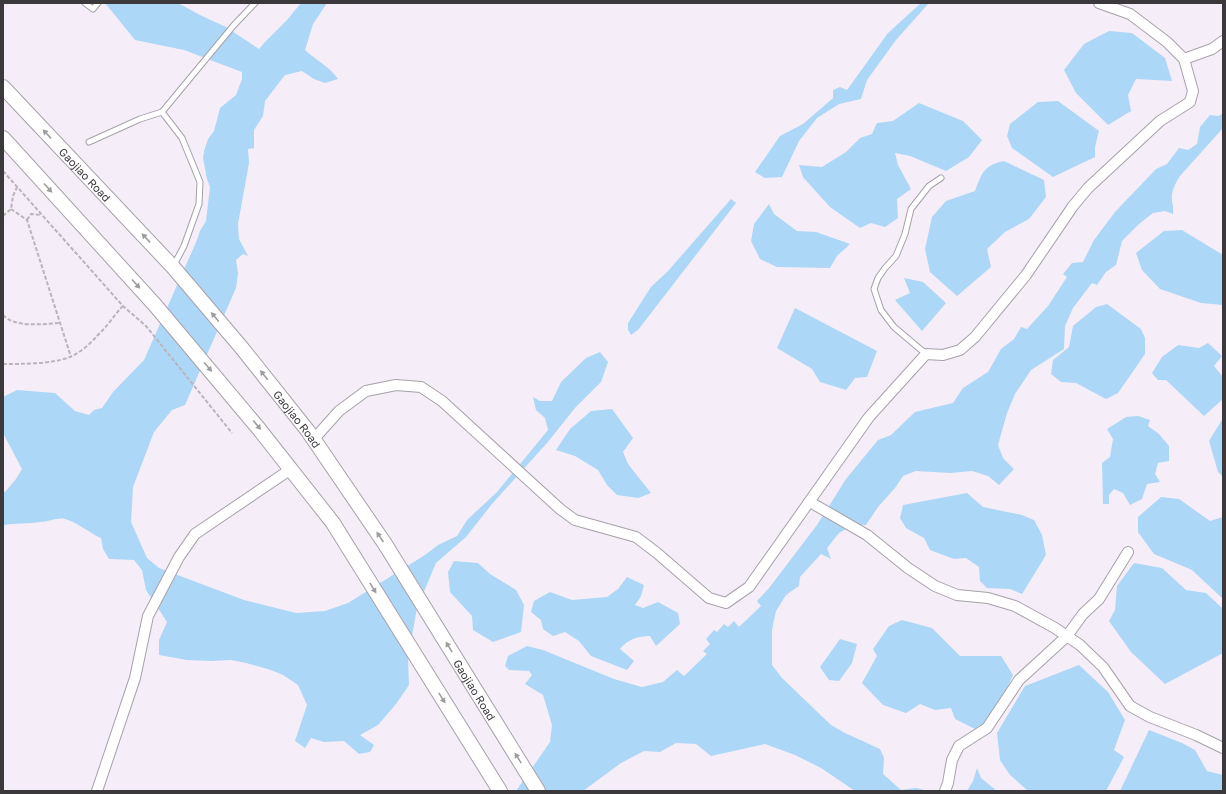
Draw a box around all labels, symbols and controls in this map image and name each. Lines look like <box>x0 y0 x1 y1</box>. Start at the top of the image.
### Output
one-way arrow <box>42 129 52 139</box>
street label: Gaojiao Road <box>57 145 114 204</box>
one-way arrow <box>43 183 52 192</box>
one-way arrow <box>142 234 151 243</box>
one-way arrow <box>131 279 140 288</box>
one-way arrow <box>211 312 220 322</box>
one-way arrow <box>203 362 212 372</box>
one-way arrow <box>259 369 268 380</box>
street label: Gaojiao Road <box>271 387 324 450</box>
one-way arrow <box>252 420 261 431</box>
one-way arrow <box>377 531 384 543</box>
one-way arrow <box>369 583 377 593</box>
one-way arrow <box>445 642 453 652</box>
street label: Gaojiao Road <box>451 657 499 722</box>
one-way arrow <box>438 693 446 703</box>
one-way arrow <box>514 752 521 764</box>

